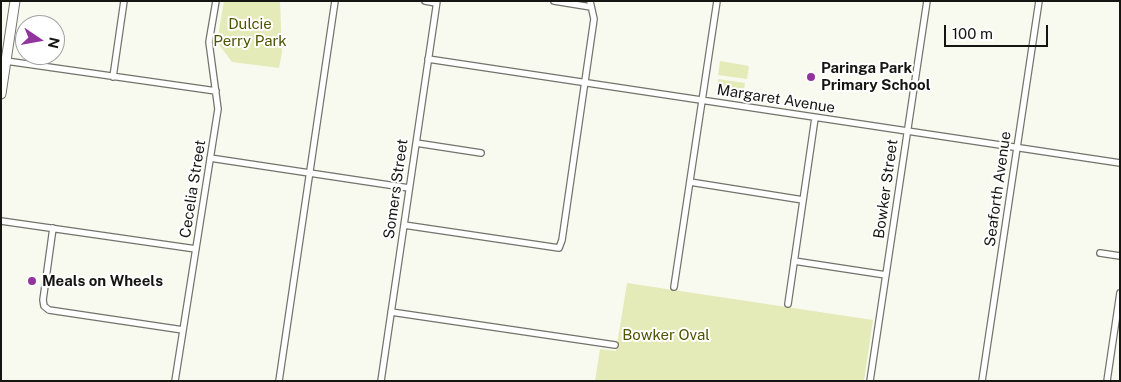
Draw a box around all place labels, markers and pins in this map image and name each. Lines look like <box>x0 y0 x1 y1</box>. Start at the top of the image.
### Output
place label: Paringa Park Primary School <box>821 59 931 94</box>
marker: Paringa Park Primary School <box>805 71 817 83</box>
place label: Meals on Wheels <box>42 272 163 290</box>
marker: Meals on Wheels <box>26 275 38 287</box>

